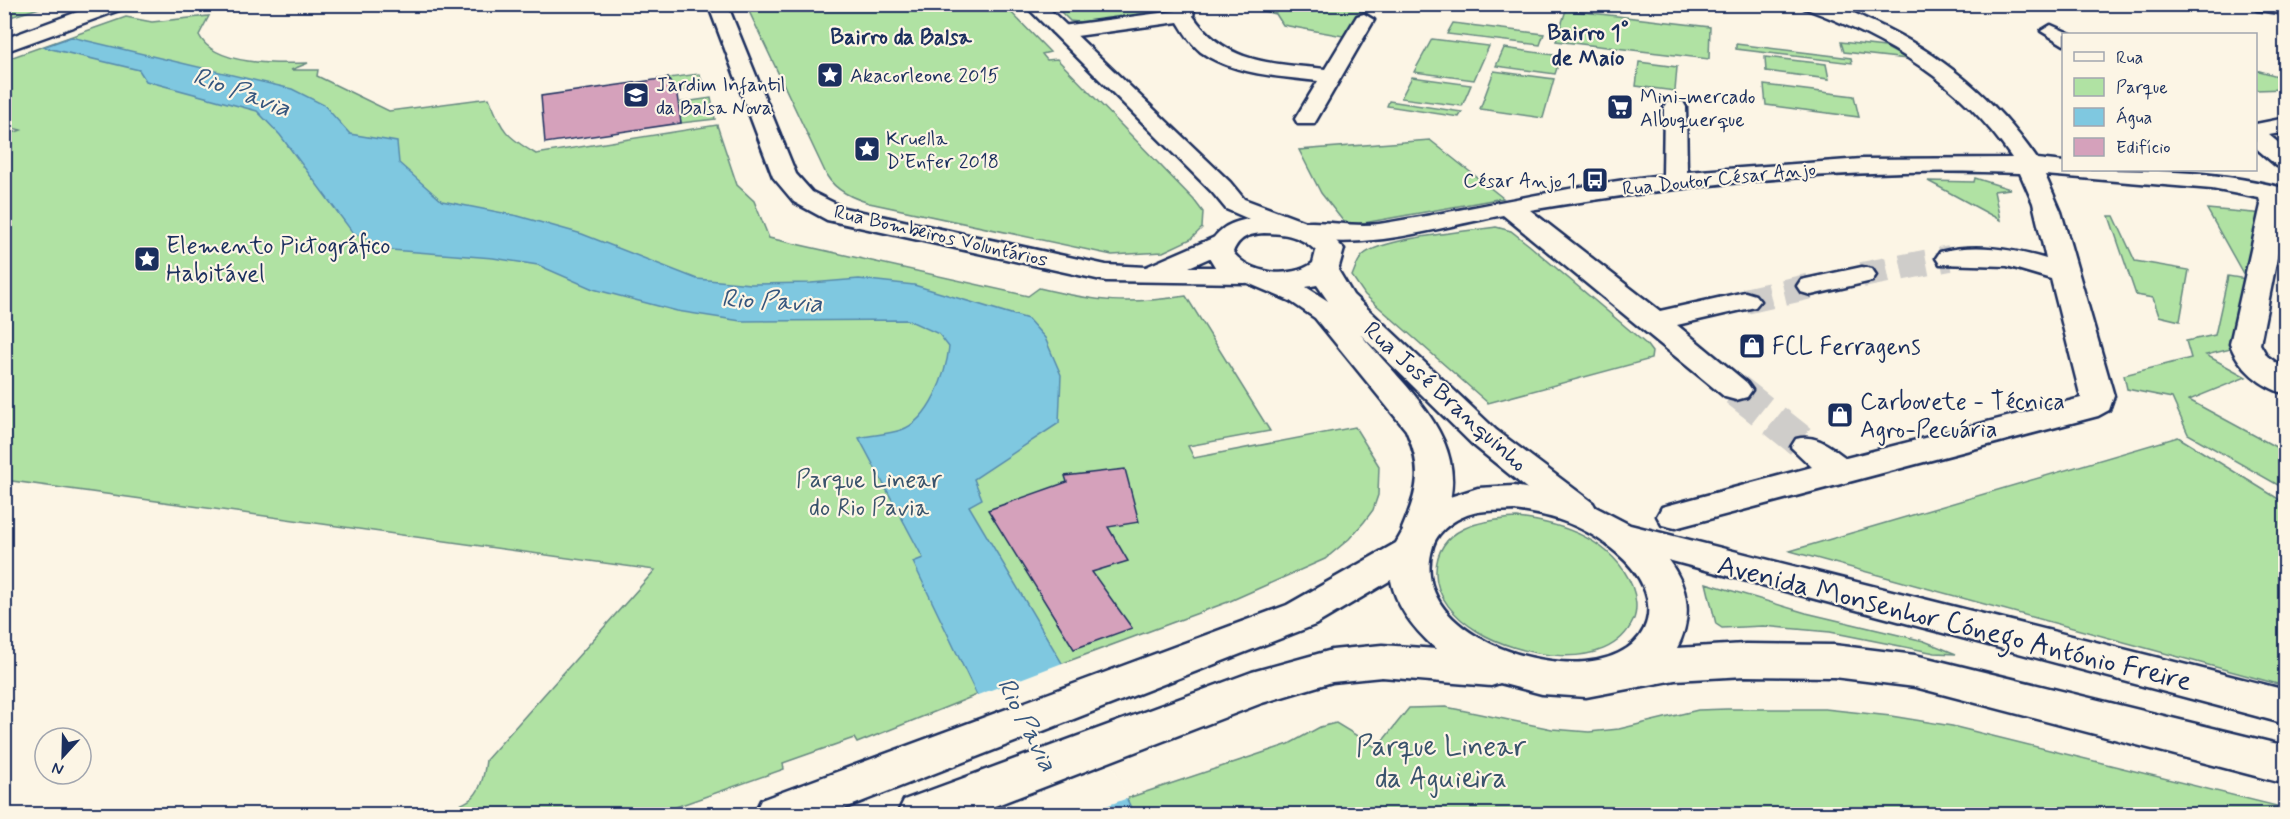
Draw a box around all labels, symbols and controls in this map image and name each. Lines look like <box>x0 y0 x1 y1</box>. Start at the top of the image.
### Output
district label: Bairro 1° de Maio <box>1547 20 1629 73</box>
district label: Bairro da Balsa <box>830 24 973 52</box>
legend <box>2062 33 2257 171</box>
text: Rua <box>2116 46 2143 70</box>
water label: Rio Pavia <box>188 60 295 126</box>
place icon: Akacorleone 2015 <box>815 60 845 90</box>
place label: Akacorleone 2015 <box>850 63 999 90</box>
place label: Jardim Infantil da Balsa Nova <box>656 72 785 122</box>
text: Parque <box>2116 76 2168 100</box>
school or university icon: Jardim Infantil da Balsa Nova <box>621 80 651 110</box>
place label: Mini-mercado Albuquerque <box>1640 84 1756 134</box>
supermarket icon: Mini-mercado Albuquerque <box>1605 92 1635 122</box>
text: Água <box>2116 106 2152 130</box>
place label: Kruella D’Enfer 2018 <box>886 126 999 176</box>
place icon: Kruella D’Enfer 2018 <box>852 134 882 164</box>
text: Edifício <box>2116 136 2171 160</box>
street label: Rua Doutor César Anjo <box>1621 156 1817 203</box>
bus stop icon: César Anjo 1 <box>1580 165 1610 195</box>
place label: César Anjo 1 <box>1463 168 1576 195</box>
street label: Rua Bombeiros Voluntários <box>831 199 1050 274</box>
place label: Elemento Pictográfico Habitável <box>166 231 390 290</box>
place icon: Elemento Pictográfico Habitável <box>132 244 162 274</box>
water label: Rio Pavia <box>721 282 824 322</box>
street label: Rua José Branquinho <box>1356 315 1534 479</box>
shop icon: FCL Ferragens <box>1737 331 1767 361</box>
place label: FCL Ferragens <box>1772 332 1921 363</box>
place label: Carbovete - Técnica Agro-Pecuária <box>1860 387 2065 446</box>
shop icon: Carbovete - Técnica Agro-Pecuária <box>1825 400 1855 430</box>
park label: Parque Linear do Rio Pavia <box>796 465 943 524</box>
street label: Avenida Monsenhor Cónego António Freire <box>1713 547 2195 704</box>
water label: Rio Pavia <box>988 672 1064 778</box>
north arrow <box>33 726 93 786</box>
park label: Parque Linear da Aguieira <box>1356 729 1527 798</box>
text: N <box>49 757 67 780</box>

